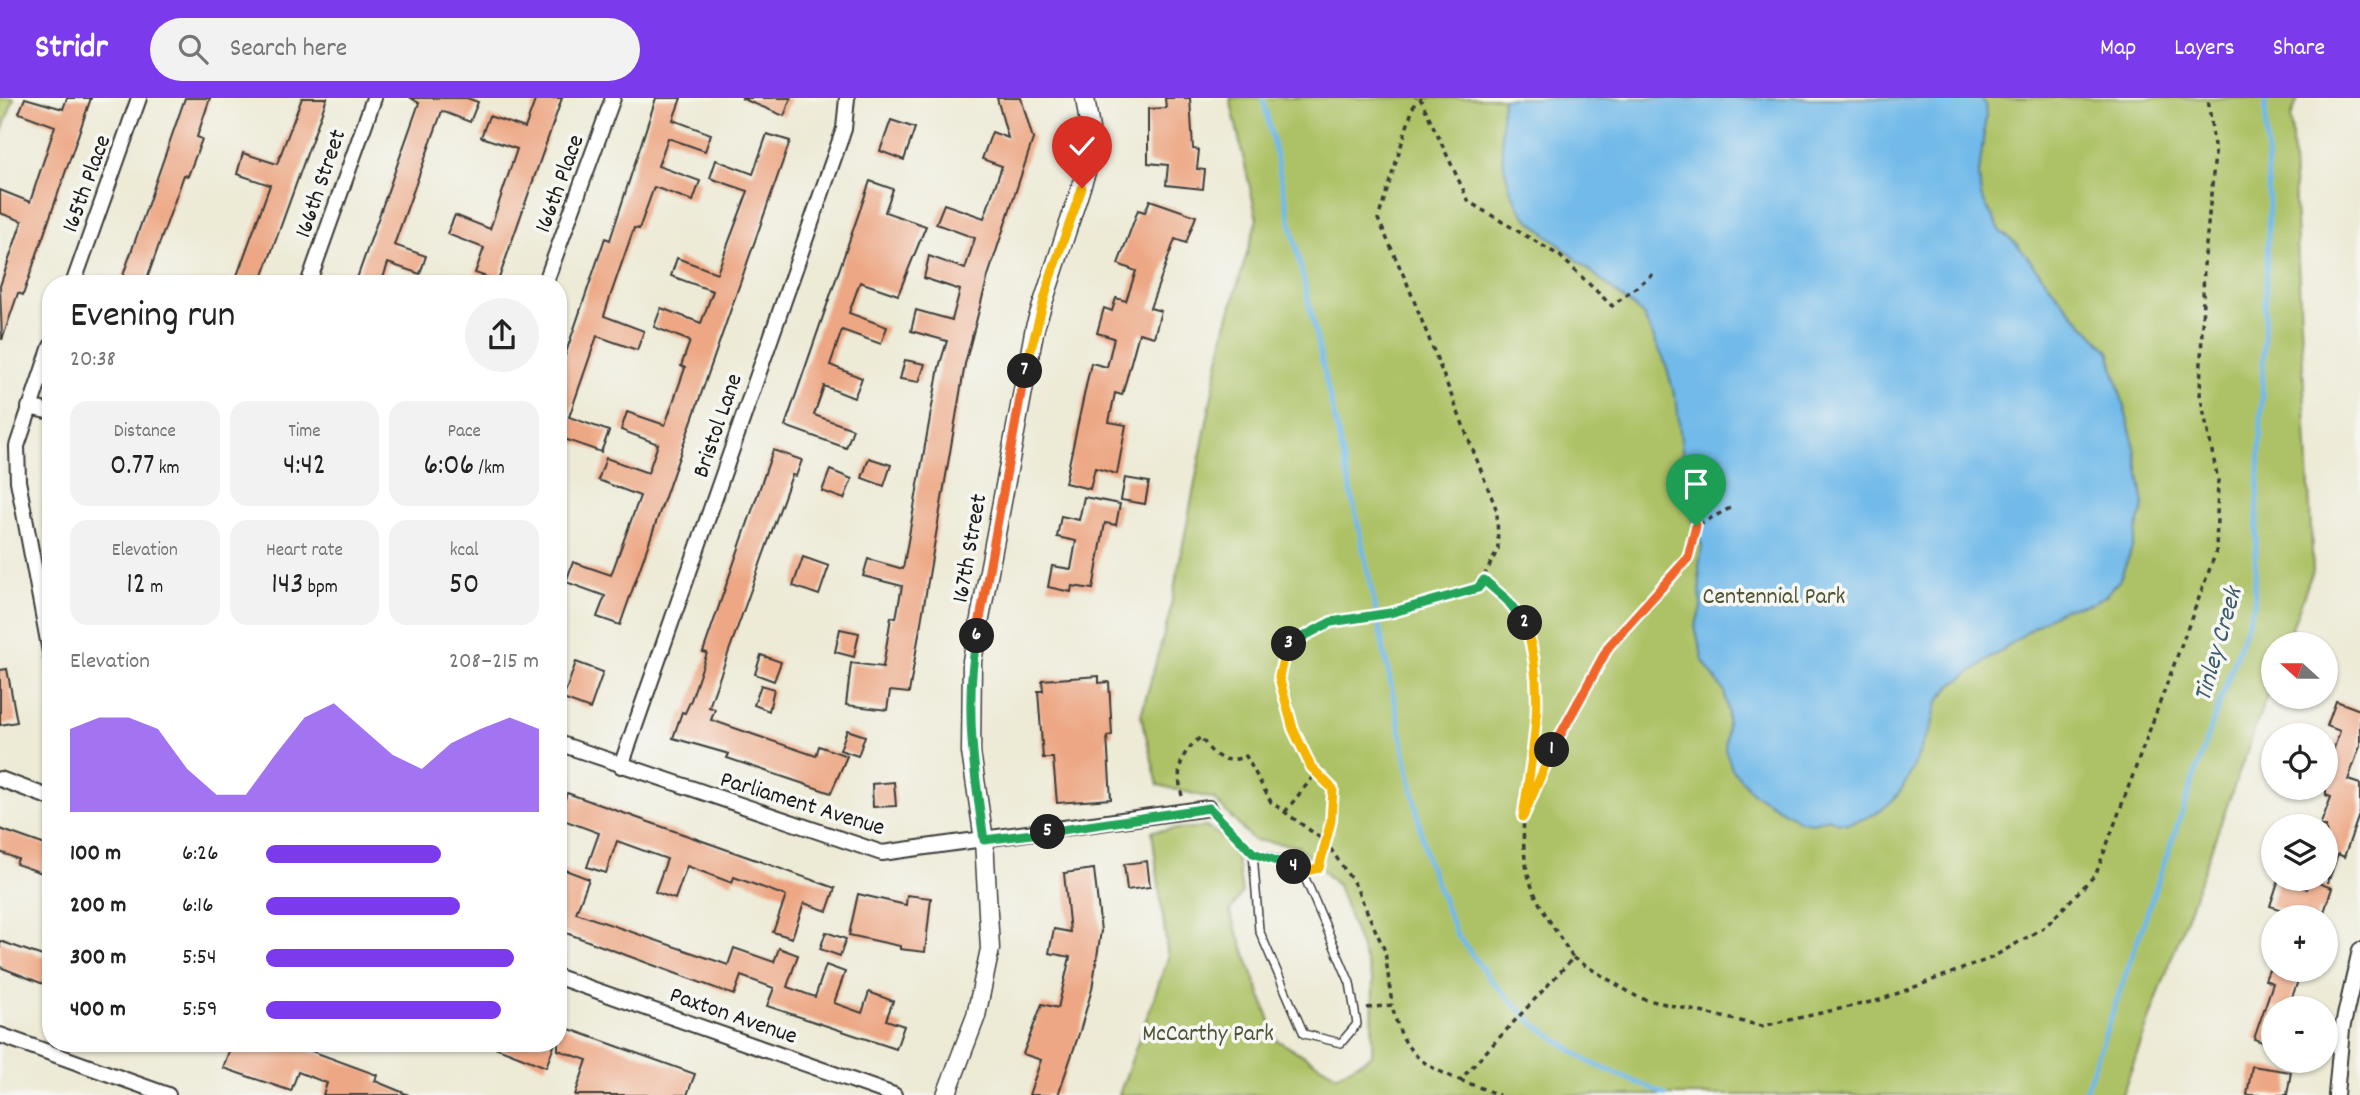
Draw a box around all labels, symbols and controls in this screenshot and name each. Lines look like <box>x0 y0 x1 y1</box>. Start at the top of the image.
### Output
search box <box>150 18 640 81</box>
text: Stridr <box>35 26 108 73</box>
icon: search <box>174 30 212 68</box>
text: Search here <box>230 31 347 68</box>
text: Map <box>2100 32 2136 66</box>
text: Layers <box>2174 32 2235 66</box>
text: Share <box>2273 32 2325 66</box>
pin <box>1052 116 1112 188</box>
street label: 166th Street <box>287 125 356 243</box>
icon: check <box>1063 127 1101 165</box>
street label: 166th Place <box>527 130 594 238</box>
street label: 165th Place <box>54 131 121 238</box>
text: Evening run <box>70 290 235 345</box>
button: share <box>465 298 539 372</box>
text: 20:38 <box>70 344 116 377</box>
pin: 7 <box>1007 354 1042 388</box>
text: 7 <box>1021 357 1028 384</box>
street label: Bristol Lane <box>685 369 753 483</box>
text: Distance <box>114 419 176 446</box>
text: Time <box>288 419 321 446</box>
text: Pace <box>447 419 481 446</box>
text: 0.77 <box>110 446 154 489</box>
text: 4:42 <box>283 446 326 489</box>
text: 6:06 <box>423 446 474 489</box>
pin <box>1666 454 1726 526</box>
text: km <box>154 456 180 483</box>
text: /km <box>474 456 505 483</box>
icon: arrive <box>1677 465 1715 503</box>
street label: 167th Street <box>945 491 997 606</box>
text: Elevation <box>112 538 178 565</box>
text: Heart rate <box>266 538 343 565</box>
text: kcal <box>450 538 479 565</box>
text: 12 <box>126 565 146 608</box>
text: 143 <box>271 565 303 608</box>
text: 50 <box>449 565 479 608</box>
text: m <box>146 575 163 602</box>
text: bpm <box>303 575 338 602</box>
park label: Centennial Park <box>1703 581 1845 615</box>
water label: Tinley Creek <box>2185 581 2254 706</box>
pin: 2 <box>1508 606 1542 640</box>
text: 2 <box>1520 609 1529 636</box>
pin: 6 <box>960 618 995 654</box>
text: 6 <box>972 622 981 649</box>
pin: 3 <box>1272 626 1306 662</box>
text: 3 <box>1284 630 1293 657</box>
north arrow <box>2261 632 2338 709</box>
map controls <box>2261 632 2338 1073</box>
text: Elevation <box>70 646 150 679</box>
text: 208–215 m <box>449 646 539 679</box>
button: locate <box>2261 723 2338 800</box>
pin: 1 <box>1534 732 1570 768</box>
text: 1 <box>1549 736 1554 763</box>
street label: Parliament Avenue <box>716 764 889 846</box>
pin: 5 <box>1030 814 1066 850</box>
button: layers <box>2261 814 2338 891</box>
text: 5 <box>1043 818 1052 845</box>
text: 100 m <box>70 838 121 871</box>
text: 6:26 <box>182 838 218 871</box>
pin: 4 <box>1276 850 1312 884</box>
text: 4 <box>1290 853 1297 880</box>
text: 200 m <box>70 890 126 923</box>
text: 6:16 <box>182 890 213 923</box>
button: + <box>2261 905 2338 982</box>
text: 300 m <box>70 942 126 975</box>
text: 5:54 <box>182 942 217 975</box>
street label: Paxton Avenue <box>665 979 801 1055</box>
text: 400 m <box>70 994 126 1027</box>
text: 5:59 <box>182 994 218 1027</box>
button: − <box>2261 996 2338 1073</box>
park label: McCarthy Park <box>1142 1018 1274 1052</box>

